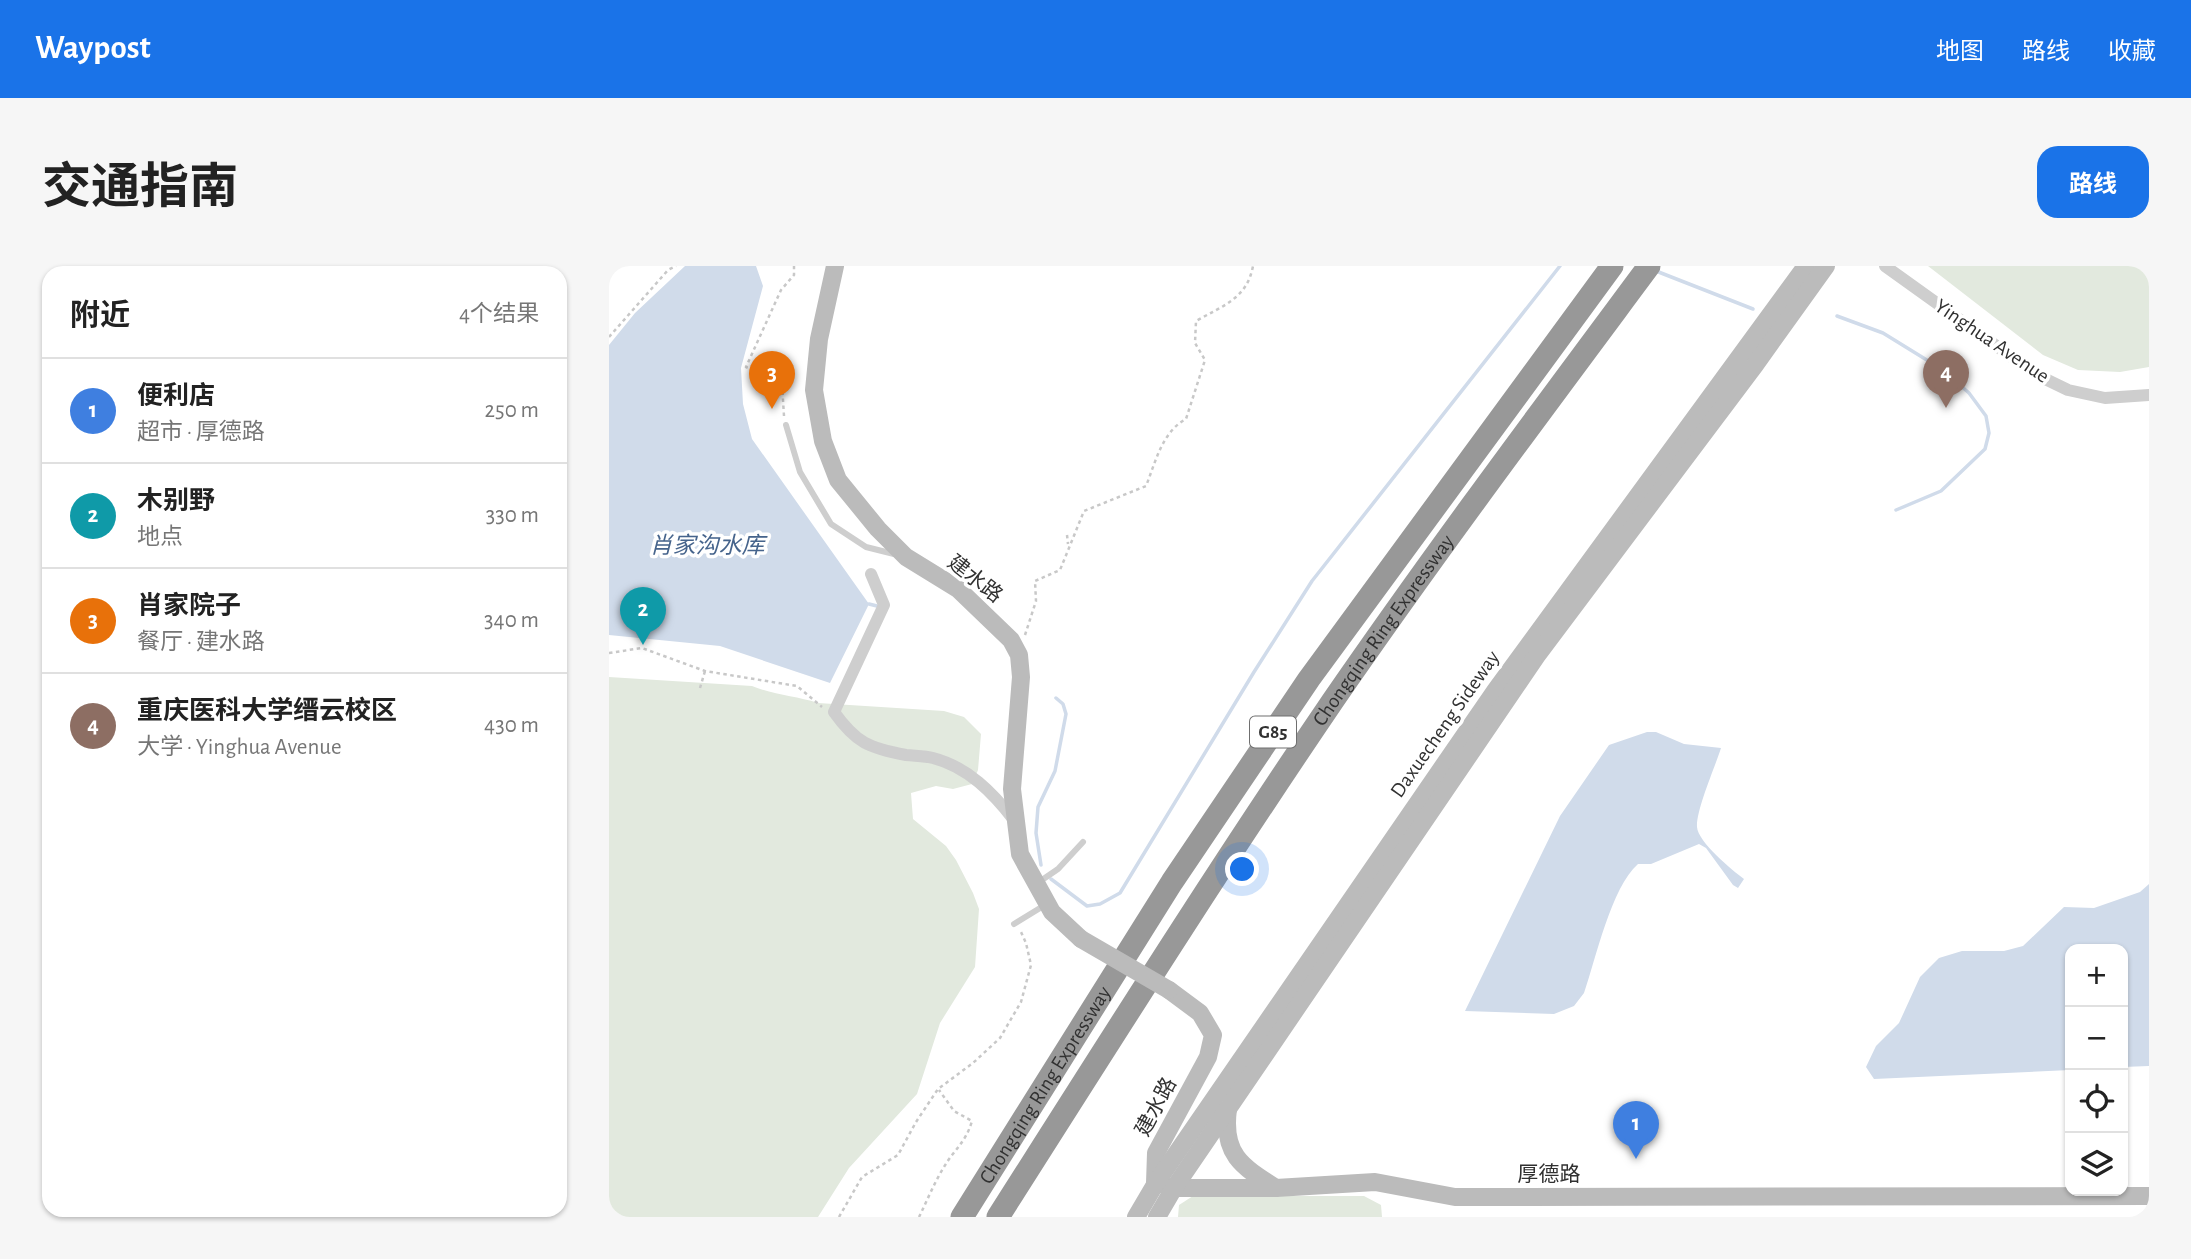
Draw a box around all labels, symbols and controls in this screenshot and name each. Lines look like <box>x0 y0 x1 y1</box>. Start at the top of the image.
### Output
text: Waypost <box>35 32 151 65</box>
text: 地图 <box>1936 40 1984 64</box>
text: 路线 <box>2022 40 2070 64</box>
text: 收藏 <box>2108 40 2156 64</box>
button: 路线 <box>2037 146 2149 218</box>
text: 交通指南 <box>42 164 238 213</box>
street label: Yinghua Avenue <box>1931 295 2053 387</box>
text: 附近 <box>70 301 130 331</box>
text: 4个结果 <box>459 303 539 326</box>
pin: 4 <box>1923 350 1969 408</box>
pin: 3 <box>749 351 795 409</box>
text: 便利店 <box>137 383 215 409</box>
text: 1 <box>89 399 97 422</box>
text: 250 m <box>485 399 539 422</box>
text: 超市 · 厚德路 <box>137 421 265 444</box>
text: 木别野 <box>137 488 215 514</box>
text: 2 <box>88 504 98 527</box>
text: 330 m <box>486 504 539 527</box>
text: 地点 <box>137 526 183 549</box>
street label: Chongqing Ring Expressway <box>1309 531 1458 730</box>
water label: 肖家沟水库 <box>650 533 769 558</box>
street label: 建水路 <box>944 551 1007 607</box>
pin: 2 <box>620 587 666 645</box>
text: 肖家院子 <box>137 593 241 619</box>
text: 3 <box>88 609 98 632</box>
text: 340 m <box>484 609 539 632</box>
text: 餐厅 · 建水路 <box>137 631 265 654</box>
street label: Daxuecheng Sideway <box>1387 647 1503 801</box>
text: 重庆医科大学缙云校区 <box>137 698 397 724</box>
text: 4 <box>87 714 99 737</box>
text: 430 m <box>484 714 539 737</box>
road number: G85 <box>1250 716 1296 747</box>
text: 大学 · Yinghua Avenue <box>137 736 342 759</box>
your location <box>1225 852 1259 886</box>
map controls <box>2065 944 2128 1196</box>
button: + <box>2065 944 2128 1007</box>
street label: Chongqing Ring Expressway <box>975 982 1115 1187</box>
button: − <box>2065 1007 2128 1070</box>
button: locate <box>2065 1070 2128 1133</box>
street label: 建水路 <box>1131 1074 1180 1140</box>
pin: 1 <box>1613 1101 1659 1159</box>
button: layers <box>2065 1133 2128 1196</box>
street label: 厚德路 <box>1518 1163 1581 1185</box>

